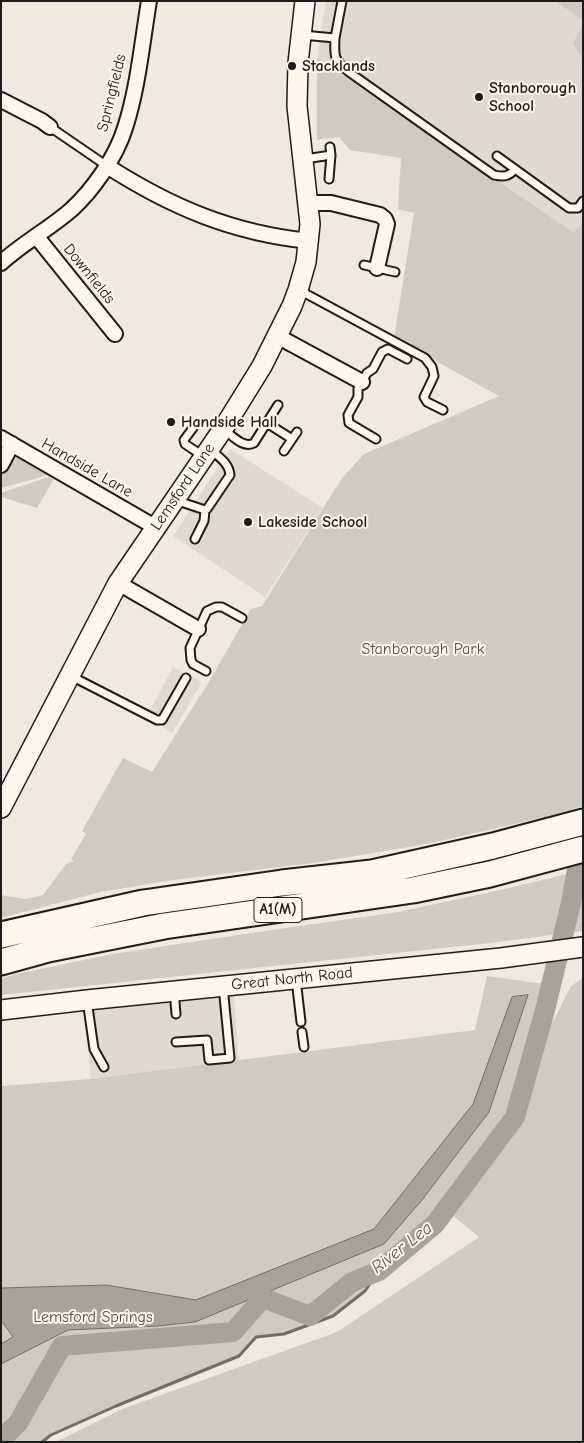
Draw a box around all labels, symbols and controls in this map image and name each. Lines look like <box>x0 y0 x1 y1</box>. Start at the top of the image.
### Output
street label: Springfields <box>93 52 131 134</box>
place label: Stacklands <box>302 56 375 76</box>
marker: Stacklands <box>286 60 298 72</box>
place label: Stanborough School <box>489 78 576 116</box>
marker: Stanborough School <box>473 91 485 103</box>
street label: Downfields <box>59 240 119 308</box>
place label: Handside Hall <box>181 412 277 432</box>
marker: Handside Hall <box>165 416 177 428</box>
street label: Handside Lane <box>38 434 136 502</box>
street label: Lemsford Lane <box>147 440 219 534</box>
place label: Lakeside School <box>258 512 367 532</box>
marker: Lakeside School <box>242 516 254 528</box>
park label: Stanborough Park <box>362 639 484 659</box>
road number: A1(M) <box>254 898 302 922</box>
street label: Great North Road <box>230 963 354 995</box>
water label: River Lea <box>367 1217 437 1279</box>
park label: Lemsford Springs <box>33 1307 153 1327</box>

